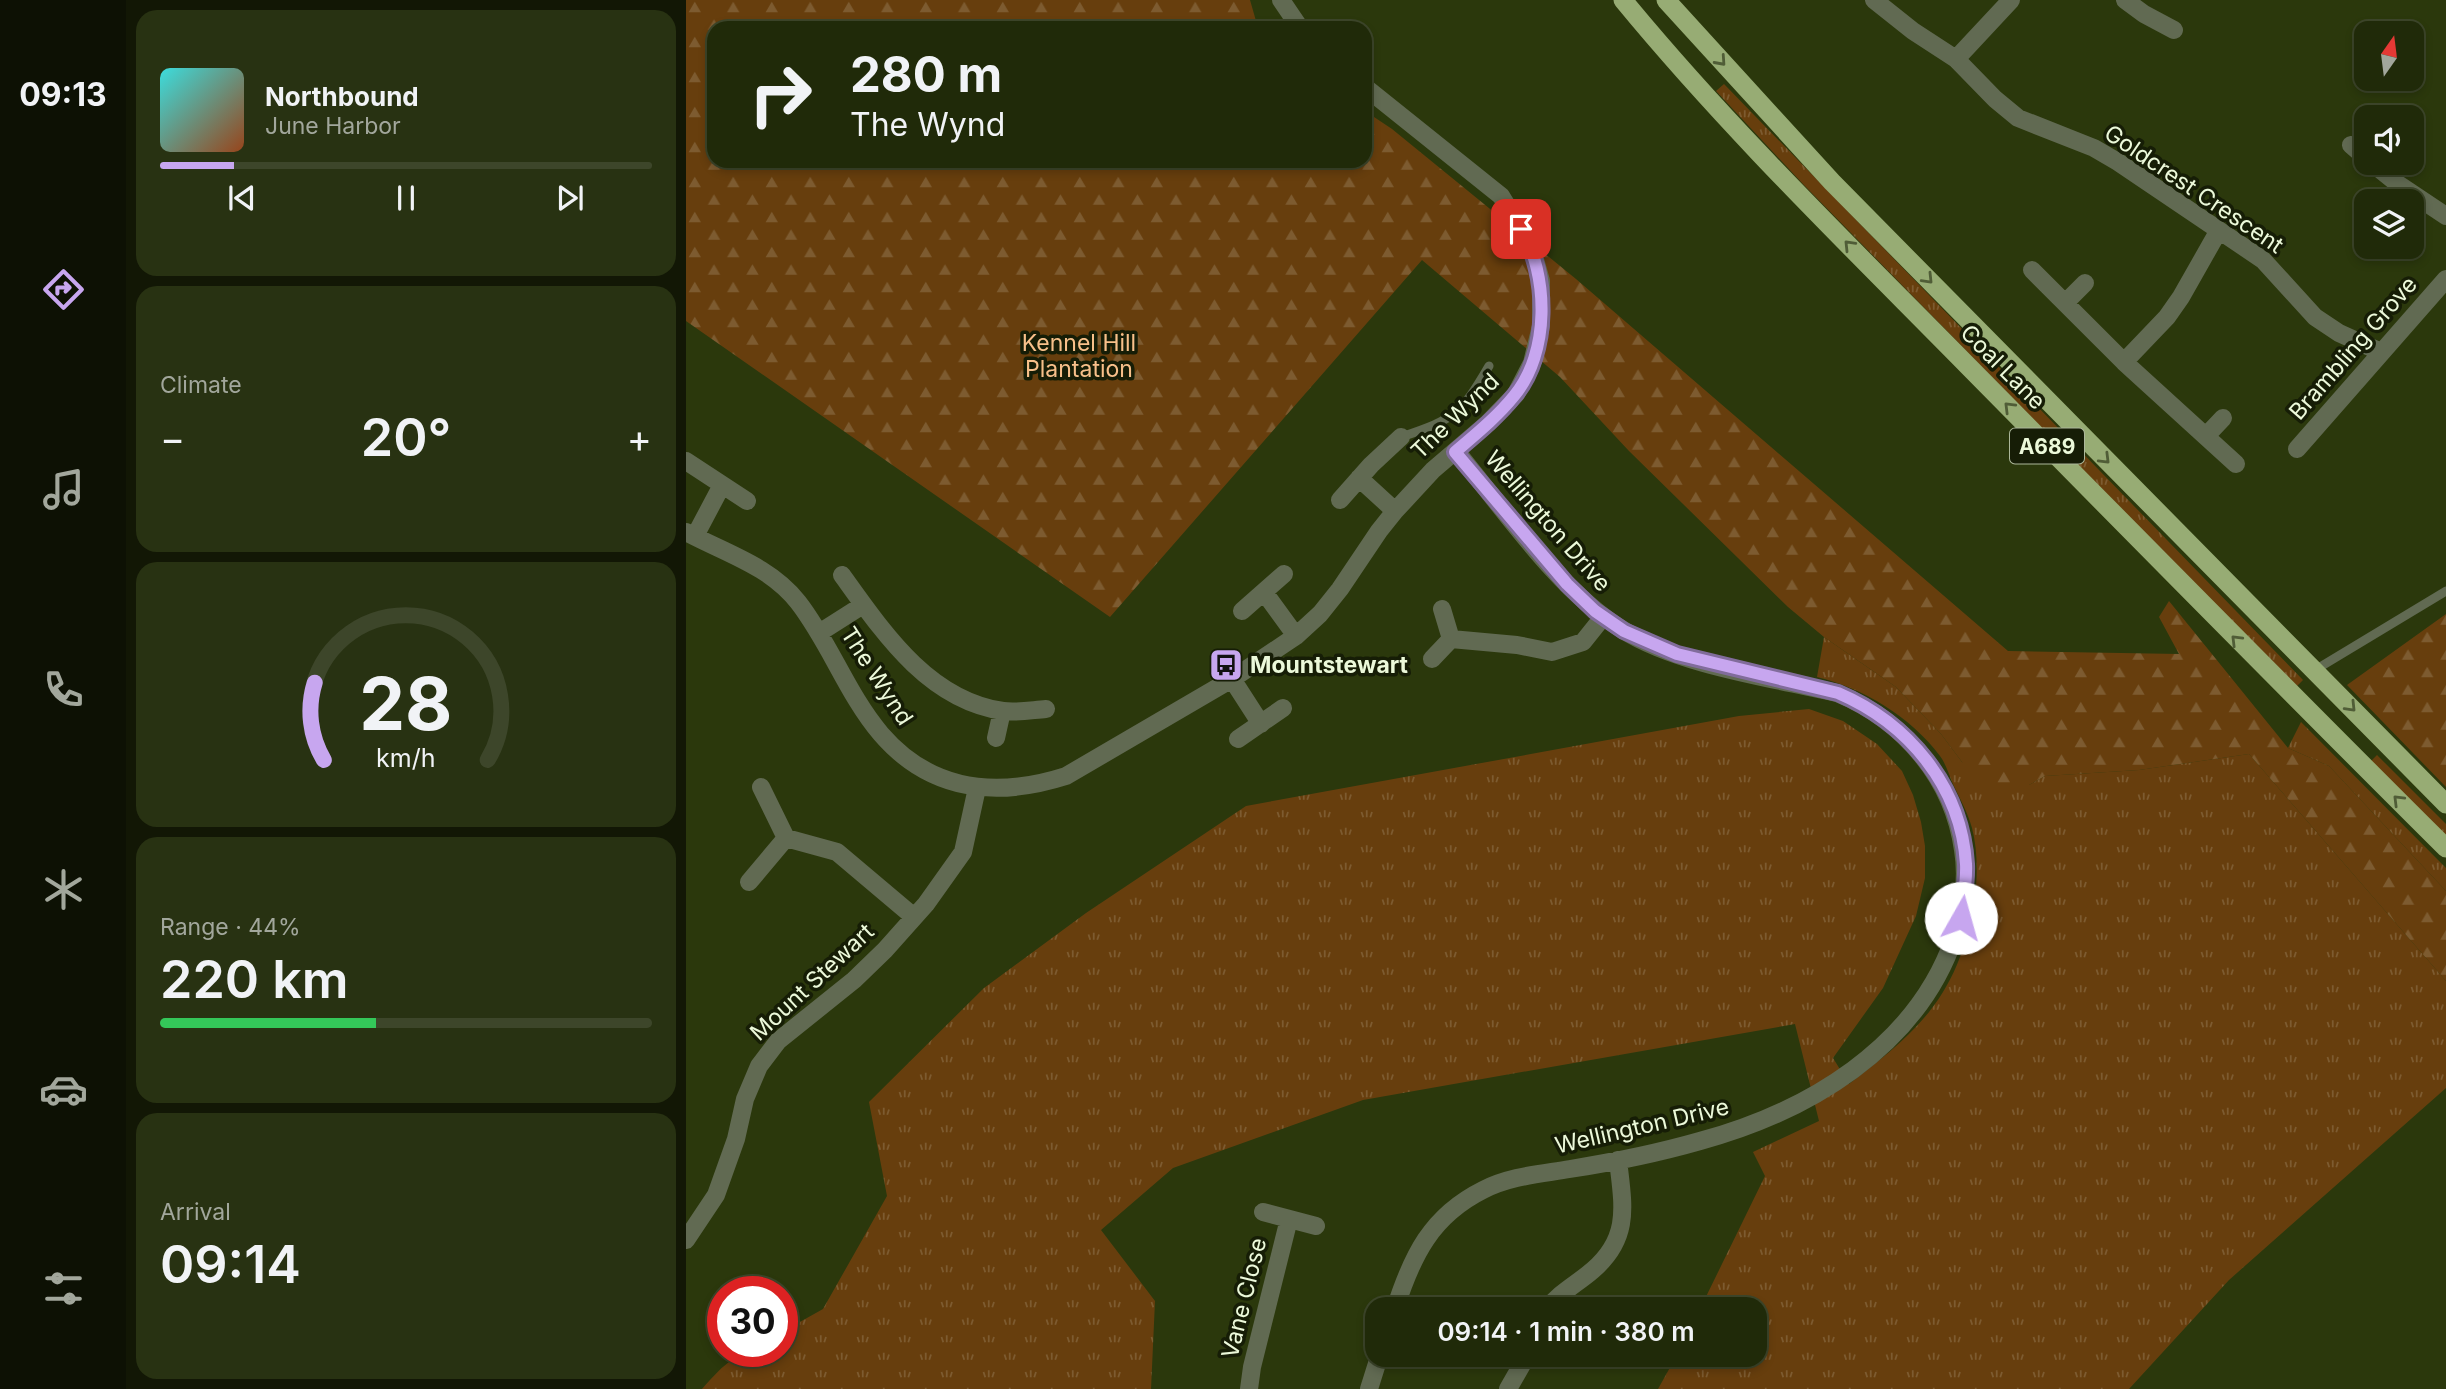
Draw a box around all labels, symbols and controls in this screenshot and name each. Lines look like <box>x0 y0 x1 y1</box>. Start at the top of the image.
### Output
north arrow <box>2354 21 2424 91</box>
map controls <box>2354 21 2424 259</box>
text: 280 m <box>850 45 1002 104</box>
icon: right <box>735 49 826 140</box>
one-way arrow <box>1713 53 1725 66</box>
text: 09:13 <box>19 75 107 114</box>
text: Northbound <box>265 81 419 112</box>
text: The Wynd <box>850 105 1005 144</box>
button: sound <box>2354 105 2424 175</box>
text: June Harbor <box>265 112 401 140</box>
street label: Goldcrest Crescent <box>2099 119 2289 260</box>
icon: previous <box>223 179 261 217</box>
icon: pause <box>387 179 425 217</box>
icon: next <box>551 179 589 217</box>
button: layers <box>2354 189 2424 259</box>
pin <box>1491 199 1551 259</box>
icon: arrive <box>1502 210 1540 248</box>
one-way arrow <box>1845 240 1858 253</box>
icon: directions <box>39 265 88 314</box>
one-way arrow <box>1919 271 1932 284</box>
street label: Brambling Grove <box>2283 271 2423 425</box>
street label: Coal Lane <box>1955 319 2051 415</box>
park label: Kennel Hill Plantation <box>1022 329 1136 383</box>
street label: The Wynd <box>1405 367 1505 465</box>
text: Climate <box>160 371 242 399</box>
one-way arrow <box>2004 402 2017 415</box>
text: 20° <box>361 406 451 469</box>
text: − <box>160 415 185 461</box>
text: + <box>627 415 652 461</box>
road number: A689 <box>2010 428 2084 464</box>
street label: Wellington Drive <box>1479 445 1617 597</box>
one-way arrow <box>2096 451 2109 464</box>
icon: music <box>39 465 88 514</box>
street label: The Wynd <box>835 622 919 730</box>
one-way arrow <box>2232 635 2245 648</box>
bus stop icon: Mountstewart <box>1207 646 1245 684</box>
place label: Mountstewart <box>1250 651 1409 679</box>
text: 28 <box>359 660 453 749</box>
icon: phone <box>39 665 88 714</box>
one-way arrow <box>2343 699 2356 712</box>
text: km/h <box>376 743 436 773</box>
one-way arrow <box>2393 796 2406 809</box>
icon: climate <box>39 865 88 914</box>
position arrow <box>1924 881 1998 955</box>
text: Range · 44% <box>160 913 301 941</box>
street label: Mount Stewart <box>744 917 880 1046</box>
text: 220 km <box>160 948 349 1011</box>
icon: car <box>39 1065 88 1114</box>
street label: Wellington Drive <box>1552 1092 1732 1160</box>
text: Arrival <box>160 1198 231 1226</box>
text: 09:14 <box>160 1233 301 1296</box>
street label: Vane Close <box>1216 1235 1272 1361</box>
icon: filters <box>39 1264 88 1313</box>
speed limit sign: 30 <box>707 1276 798 1367</box>
text: 09:14 · 1 min · 380 m <box>1437 1316 1695 1347</box>

